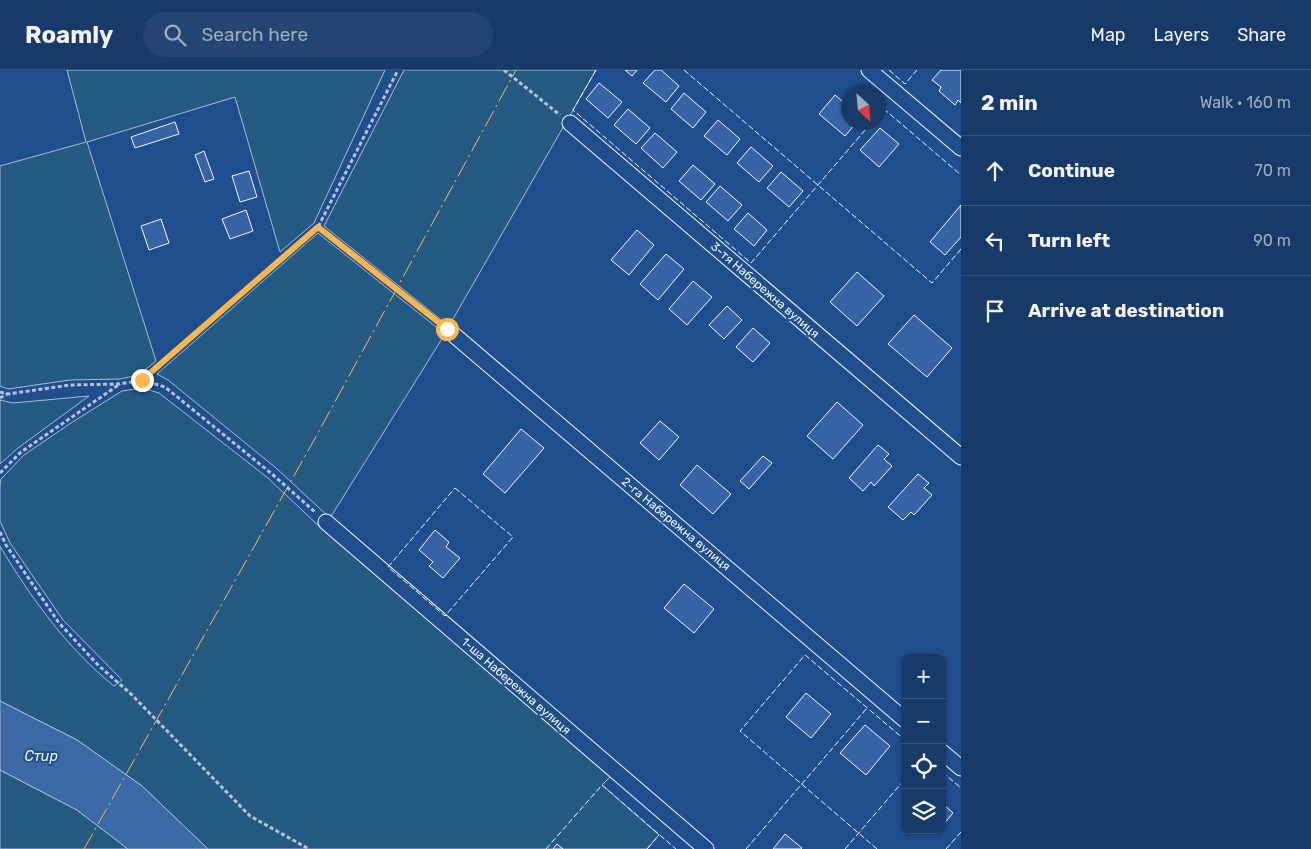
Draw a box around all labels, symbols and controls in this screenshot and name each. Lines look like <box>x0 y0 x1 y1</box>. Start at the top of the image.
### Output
search box <box>143 12 493 57</box>
text: Roamly <box>25 21 113 49</box>
icon: search <box>161 21 189 49</box>
text: Search here <box>201 23 308 46</box>
text: Map <box>1091 24 1126 46</box>
text: Layers <box>1154 24 1209 46</box>
text: Share <box>1237 24 1286 46</box>
north arrow <box>841 85 886 130</box>
text: 2 min <box>981 90 1038 115</box>
text: Walk · 160 m <box>1200 93 1291 112</box>
icon: ahead <box>981 157 1009 185</box>
text: Continue <box>1028 159 1115 182</box>
text: 70 m <box>1254 161 1291 180</box>
icon: left <box>981 227 1009 255</box>
text: Turn left <box>1028 229 1110 252</box>
text: 90 m <box>1253 231 1291 250</box>
street label: 3-тя Набережна вулиця <box>708 239 822 341</box>
icon: arrive <box>981 297 1009 325</box>
text: Arrive at destination <box>1028 299 1224 322</box>
route start <box>436 318 459 341</box>
route end <box>131 369 154 392</box>
street label: 2-га Набережна вулиця <box>619 474 733 574</box>
street label: 1-ша Набережна вулиця <box>458 635 574 737</box>
map controls <box>901 654 946 834</box>
button: + <box>901 654 946 699</box>
button: − <box>901 699 946 744</box>
button: locate <box>901 744 946 789</box>
water label: Стир <box>24 748 58 765</box>
button: layers <box>901 789 946 834</box>

